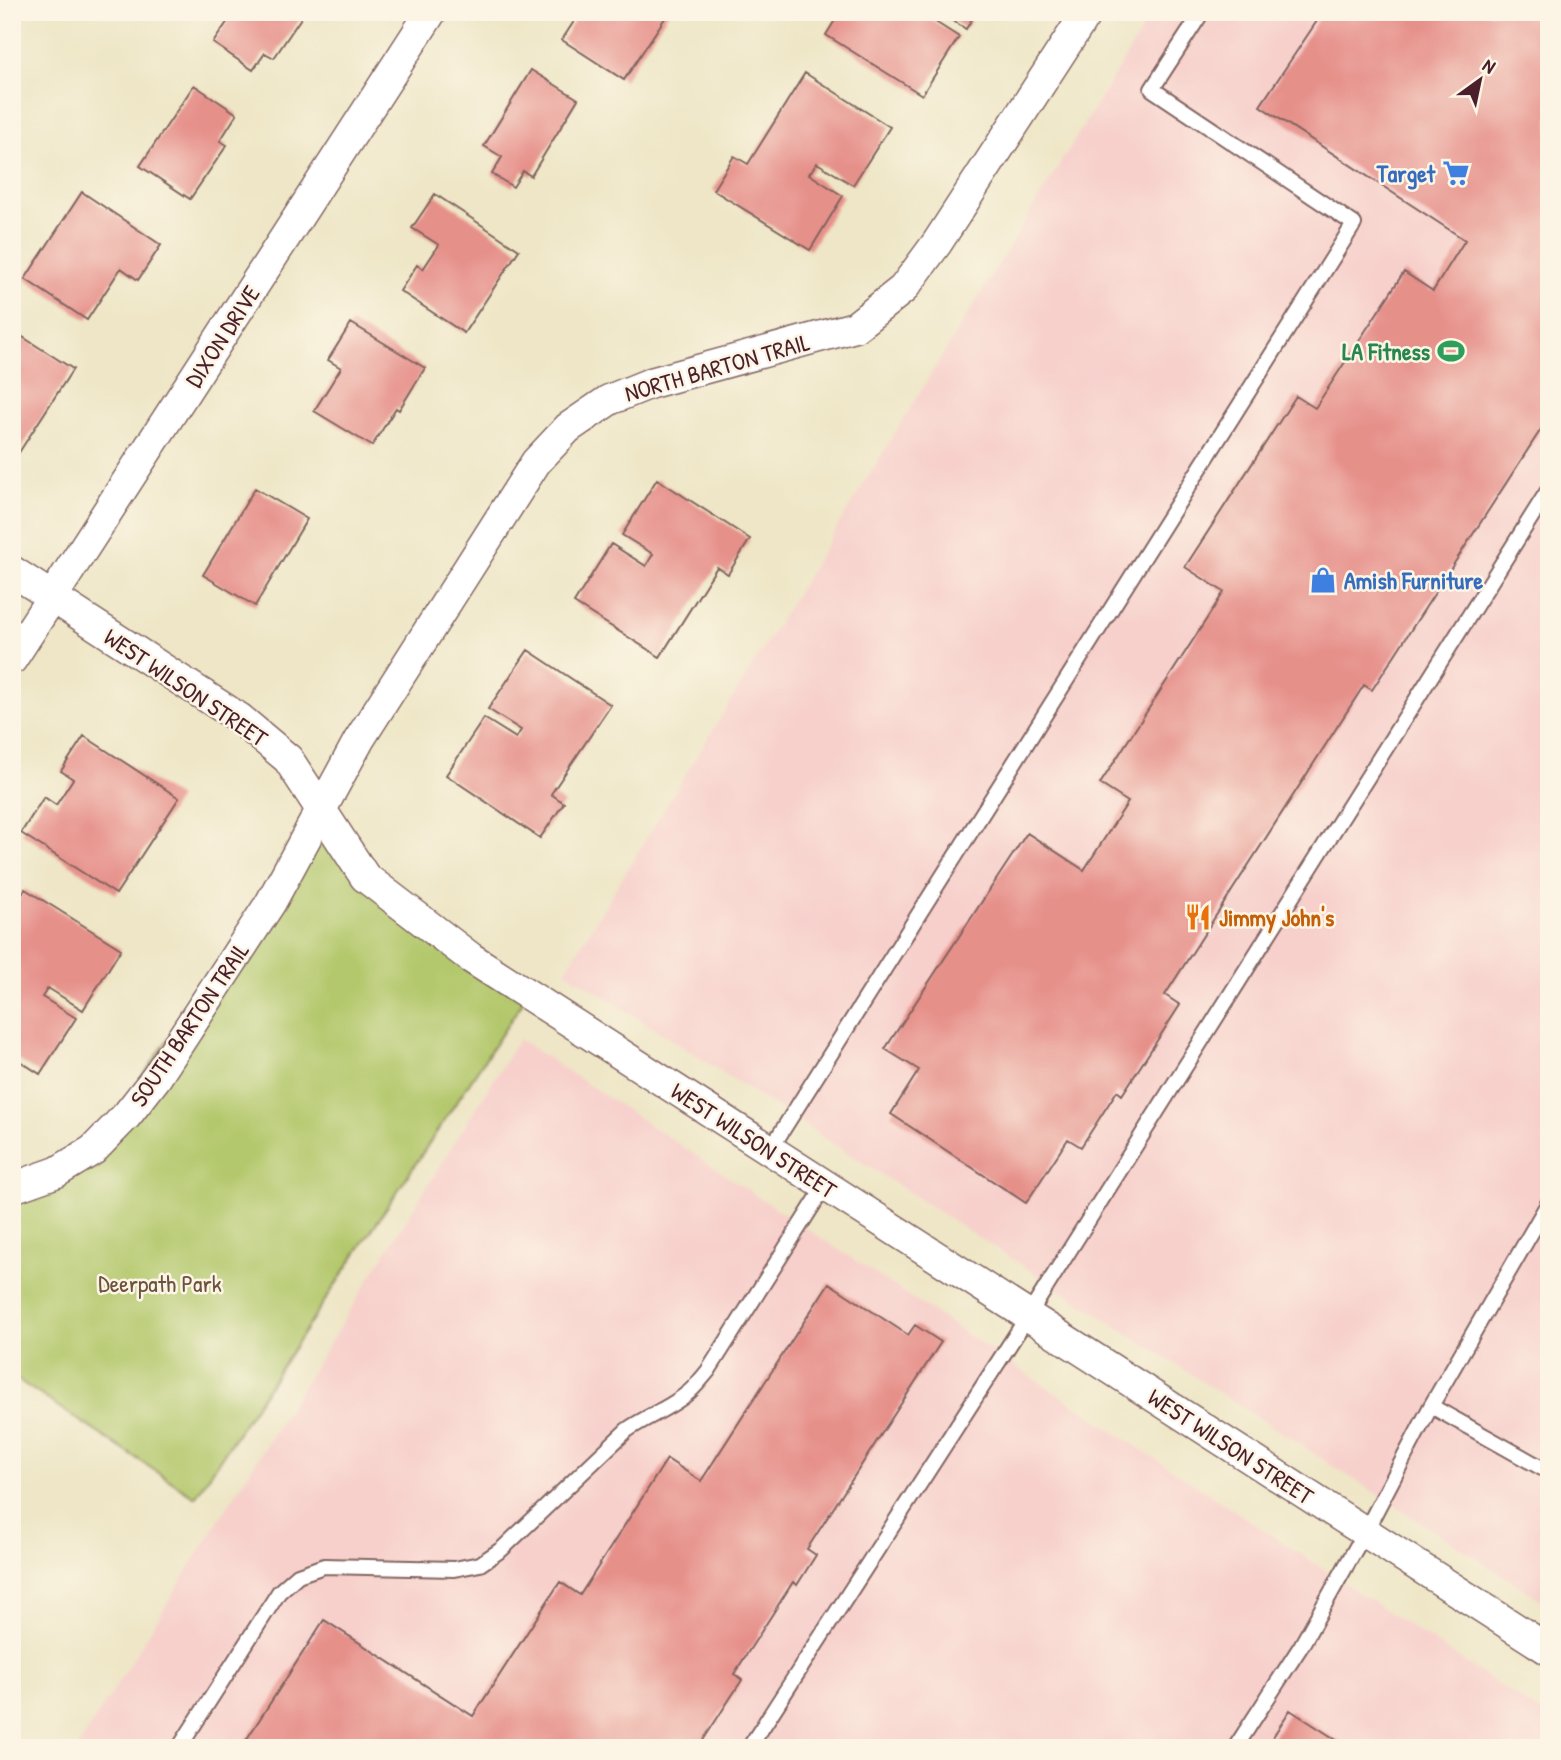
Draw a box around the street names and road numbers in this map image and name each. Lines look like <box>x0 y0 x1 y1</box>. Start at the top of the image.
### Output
street label: DIXON DRIVE <box>177 279 267 393</box>
street label: NORTH BARTON TRAIL <box>621 325 813 409</box>
street label: WEST WILSON STREET <box>98 620 275 754</box>
street label: SOUTH BARTON TRAIL <box>122 936 256 1112</box>
street label: WEST WILSON STREET <box>665 1075 843 1206</box>
street label: WEST WILSON STREET <box>1142 1381 1320 1512</box>

